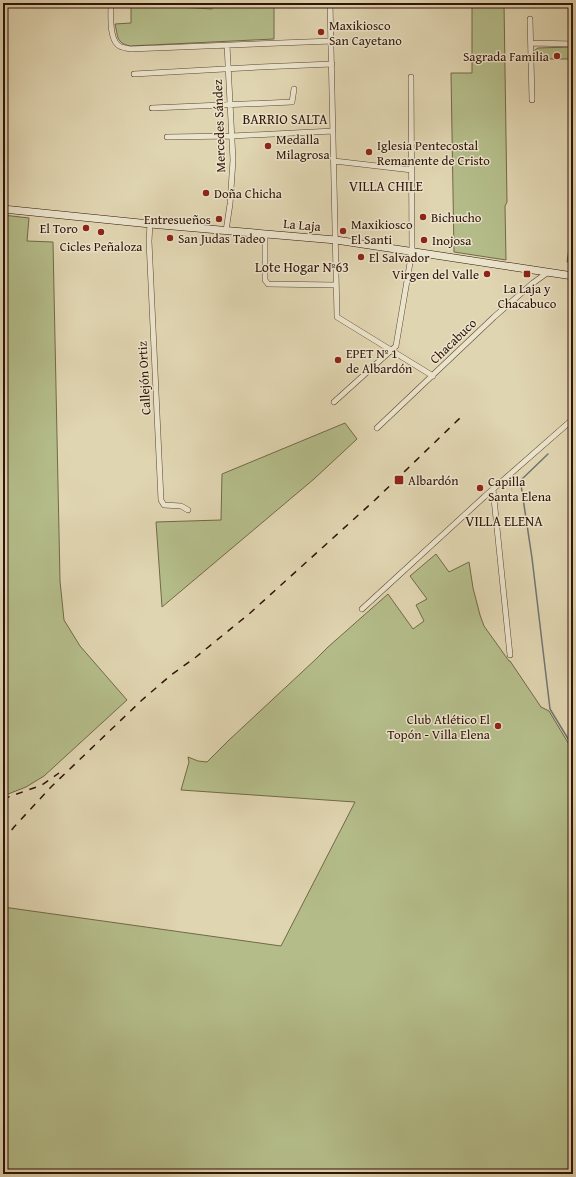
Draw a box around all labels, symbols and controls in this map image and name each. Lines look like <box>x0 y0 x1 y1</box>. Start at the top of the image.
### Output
place label: Maxikiosco San Cayetano <box>329 16 402 50</box>
marker: Maxikiosco San Cayetano <box>316 27 326 37</box>
place label: Sagrada Familia <box>463 47 550 66</box>
marker: Sagrada Familia <box>552 51 562 61</box>
street label: Mercedes Sández <box>208 79 230 173</box>
district label: BARRIO SALTA <box>242 109 328 129</box>
place label: Medalla Milagrosa <box>276 130 331 164</box>
place label: Iglesia Pentecostal Remanente de Cristo <box>377 136 490 170</box>
marker: Medalla Milagrosa <box>263 141 273 151</box>
marker: Iglesia Pentecostal Remanente de Cristo <box>364 147 374 157</box>
district label: VILLA CHILE <box>349 176 423 196</box>
place label: Doña Chicha <box>214 184 283 203</box>
marker: Doña Chicha <box>201 188 211 198</box>
place label: Bichucho <box>431 208 482 227</box>
place label: Entresueños <box>144 210 211 229</box>
marker: Bichucho <box>418 212 428 222</box>
marker: Entresueños <box>214 214 224 224</box>
street label: La Laja <box>283 214 322 236</box>
place label: Maxikiosco El Santi <box>351 215 413 249</box>
place label: El Toro <box>40 219 78 238</box>
marker: El Toro <box>81 223 91 233</box>
marker: Maxikiosco El Santi <box>338 226 348 236</box>
marker: Cicles Peñaloza <box>96 227 106 237</box>
place label: San Judas Tadeo <box>178 229 266 248</box>
place label: Inojosa <box>432 231 472 250</box>
marker: San Judas Tadeo <box>165 233 175 243</box>
marker: Inojosa <box>419 235 429 245</box>
place label: Cicles Peñaloza <box>60 237 143 256</box>
place label: El Salvador <box>369 248 430 267</box>
marker: El Salvador <box>356 252 366 262</box>
district label: Lote Hogar Nº63 <box>255 257 349 277</box>
place label: Virgen del Valle <box>392 265 479 284</box>
marker: Virgen del Valle <box>482 269 492 279</box>
marker: La Laja y Chacabuco <box>522 269 532 279</box>
place label: La Laja y Chacabuco <box>498 279 557 313</box>
street label: Chacabuco <box>425 314 481 368</box>
street label: Callejón Ortiz <box>133 340 155 415</box>
place label: EPET Nº 1 de Albardón <box>346 344 413 378</box>
marker: EPET Nº 1 de Albardón <box>333 355 343 365</box>
place label: Albardón <box>408 471 459 490</box>
place label: Capilla Santa Elena <box>488 472 552 506</box>
marker: Albardón <box>393 474 405 486</box>
marker: Capilla Santa Elena <box>475 483 485 493</box>
district label: VILLA ELENA <box>465 511 543 531</box>
place label: Club Atlético El Topón - Villa Elena <box>387 710 491 744</box>
marker: Club Atlético El Topón - Villa Elena <box>493 721 503 731</box>

